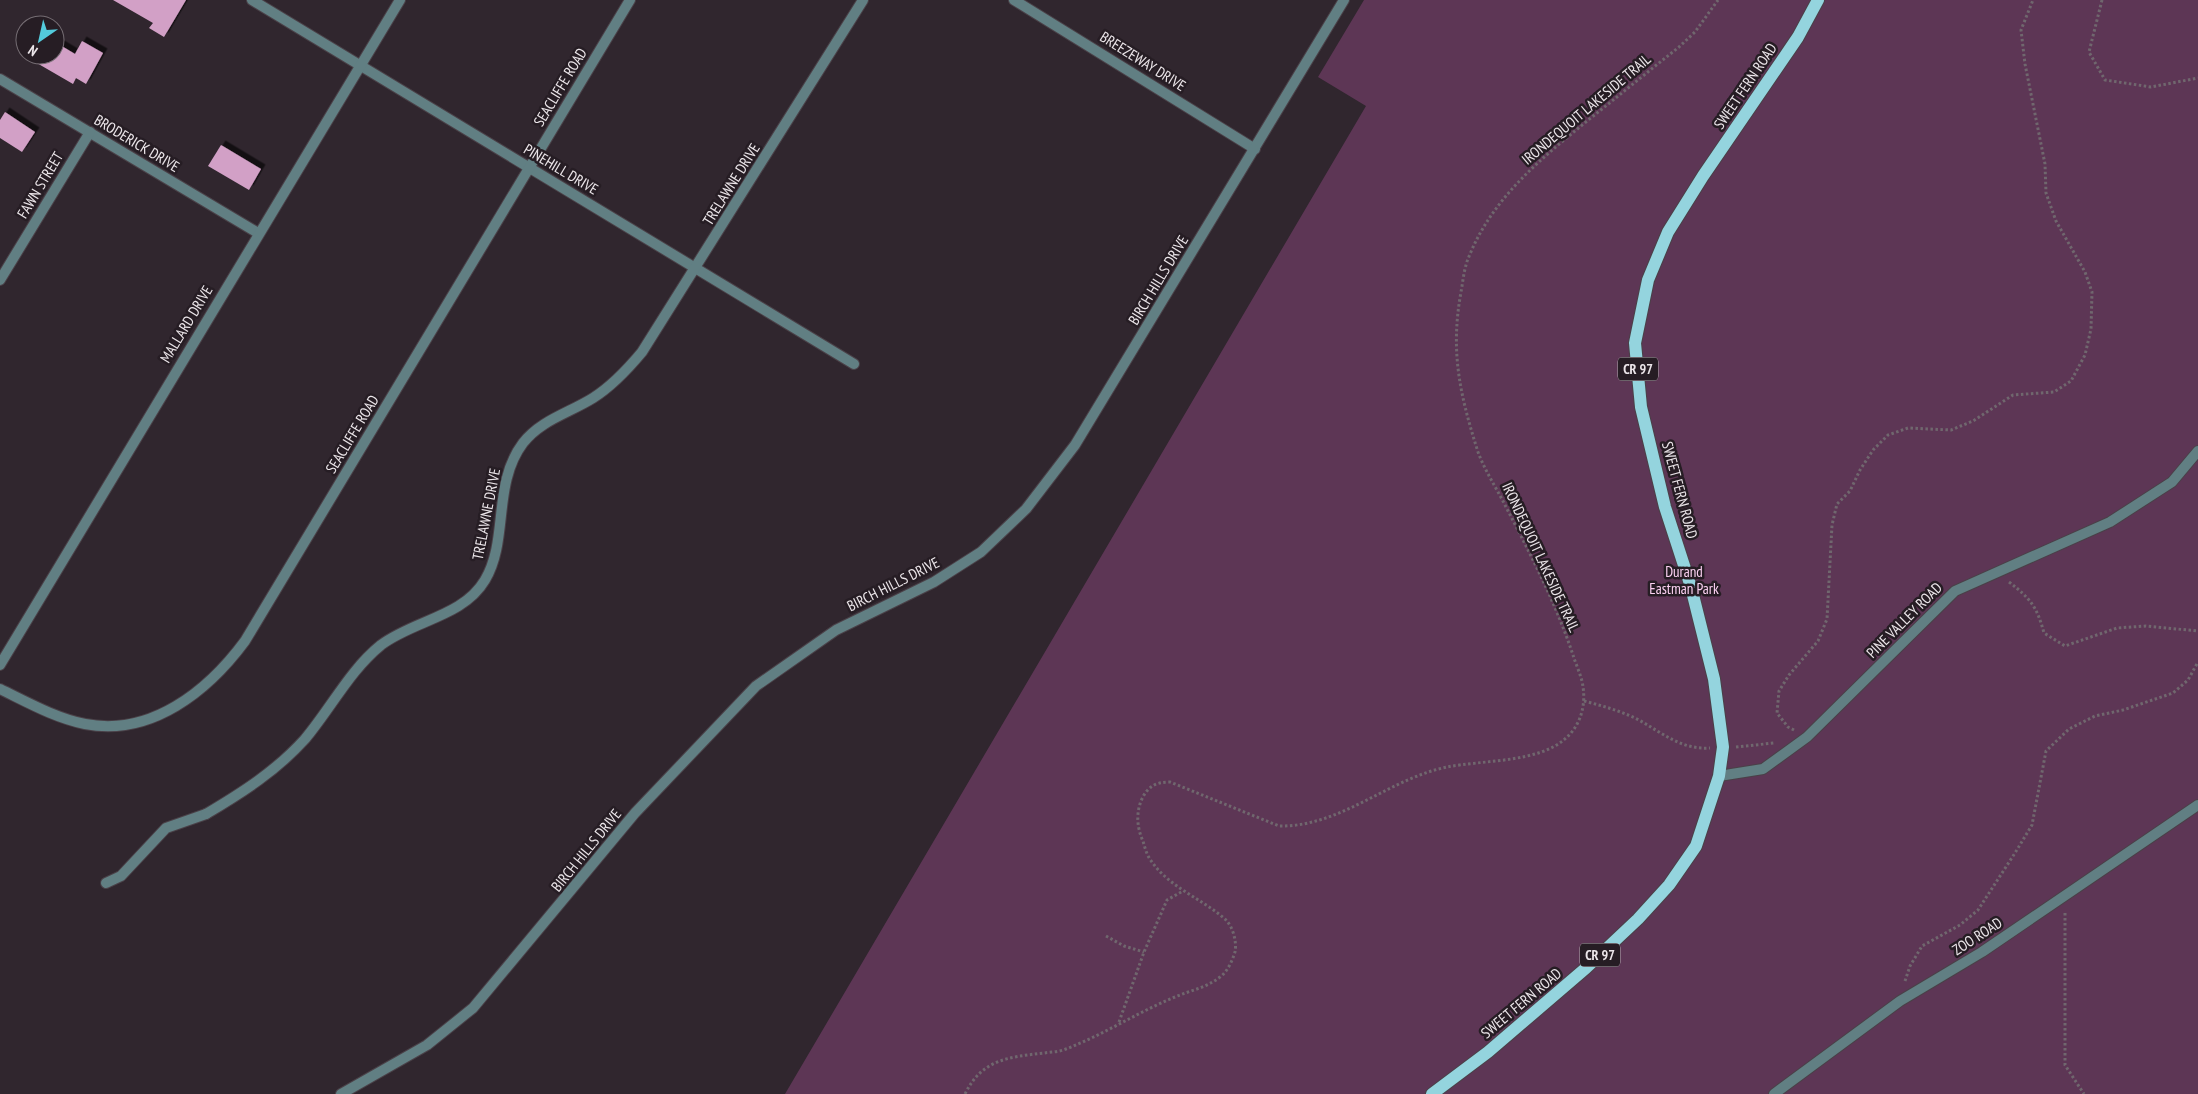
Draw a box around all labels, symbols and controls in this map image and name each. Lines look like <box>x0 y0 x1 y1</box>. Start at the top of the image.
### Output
north arrow <box>15 15 65 65</box>
street label: BREEZEWAY DRIVE <box>1097 27 1189 95</box>
street label: SWEET FERN ROAD <box>1709 39 1781 133</box>
text: N <box>25 41 41 60</box>
street label: SEACLIFFE ROAD <box>529 44 591 130</box>
street label: IRONDEQUOIT LAKESIDE TRAIL <box>1518 49 1655 169</box>
street label: BRODERICK DRIVE <box>91 110 183 176</box>
street label: PINEHILL DRIVE <box>520 139 602 199</box>
street label: TRELAWNE DRIVE <box>698 139 764 229</box>
street label: FAWN STREET <box>13 148 67 222</box>
street label: BIRCH HILLS DRIVE <box>1124 232 1192 328</box>
street label: MALLARD DRIVE <box>156 282 216 366</box>
road number: CR 97 <box>1618 358 1658 380</box>
street label: SEACLIFFE ROAD <box>321 391 383 477</box>
street label: SWEET FERN ROAD <box>1658 439 1702 541</box>
street label: TRELAWNE DRIVE <box>468 466 504 562</box>
street label: IRONDEQUOIT LAKESIDE TRAIL <box>1498 479 1584 635</box>
street label: BIRCH HILLS DRIVE <box>844 553 942 615</box>
park label: Durand Eastman Park <box>1649 562 1719 598</box>
street label: PINE VALLEY ROAD <box>1862 578 1946 662</box>
street label: BIRCH HILLS DRIVE <box>547 805 625 895</box>
street label: ZOO ROAD <box>1949 913 2006 959</box>
road number: CR 97 <box>1580 944 1620 966</box>
street label: SWEET FERN ROAD <box>1477 964 1565 1042</box>

